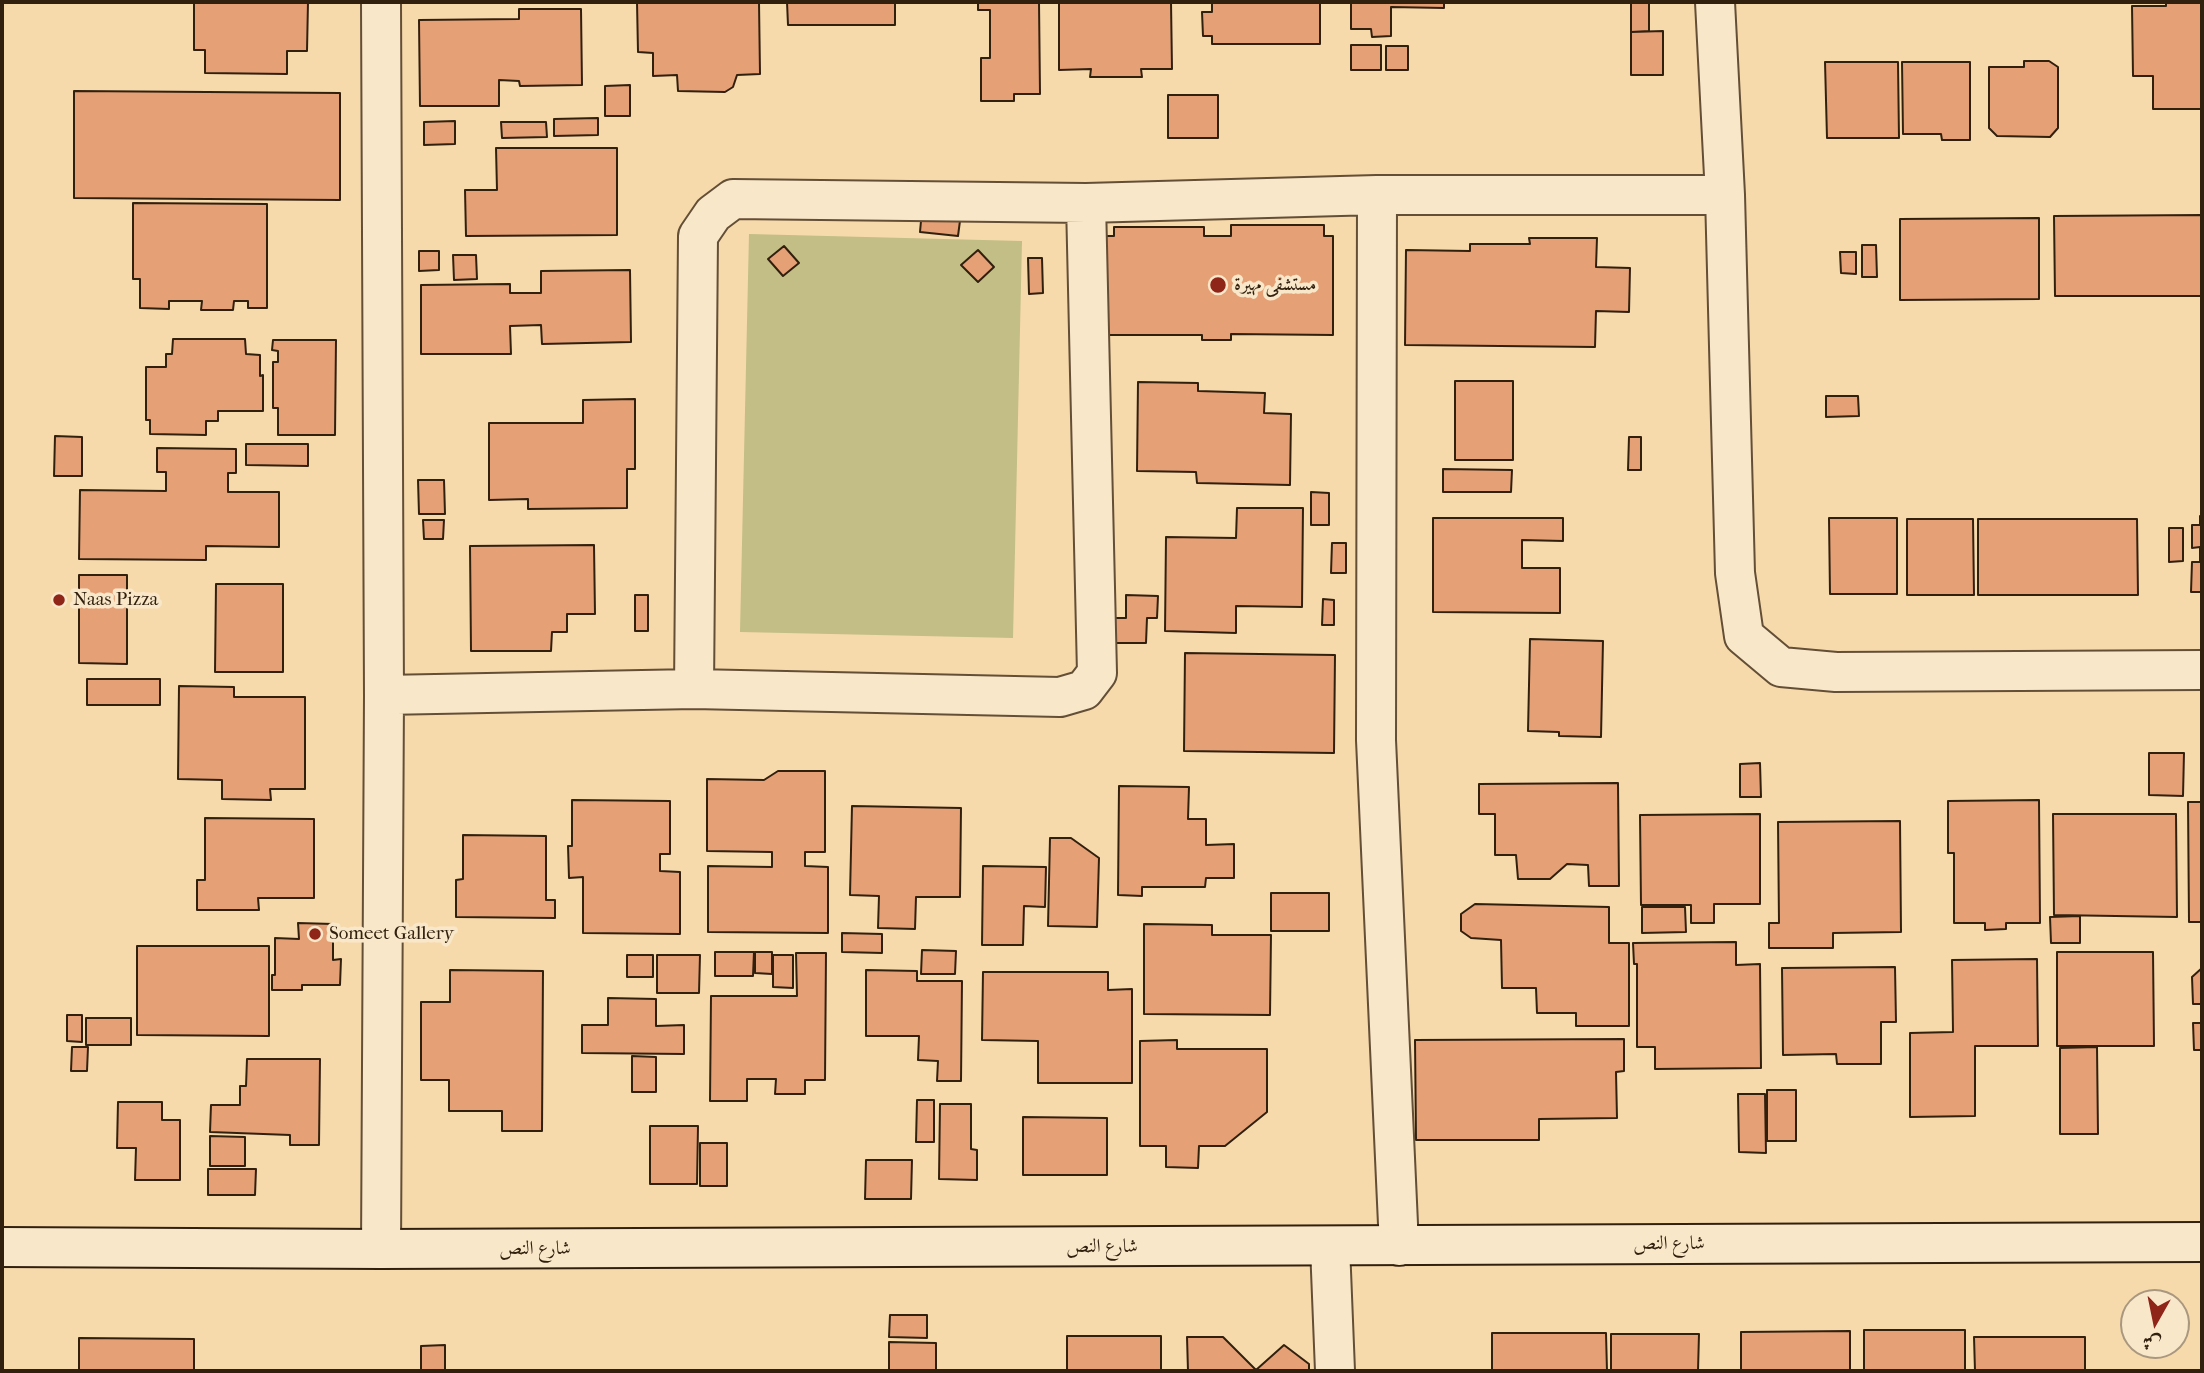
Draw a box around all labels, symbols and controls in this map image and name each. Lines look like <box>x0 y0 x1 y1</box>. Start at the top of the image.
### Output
place label: مستشفى مهيرة <box>1234 274 1316 296</box>
marker: مستشفى مهيرة <box>1208 275 1228 295</box>
place label: Naas Pizza <box>73 589 158 611</box>
marker: Naas Pizza <box>51 592 67 608</box>
place label: Someet Gallery <box>329 923 454 945</box>
marker: Someet Gallery <box>307 926 323 942</box>
street label: شارع النص <box>1633 1233 1705 1255</box>
street label: شارع النص <box>1066 1236 1138 1258</box>
street label: شارع النص <box>499 1238 571 1260</box>
north arrow <box>2120 1289 2190 1359</box>
text: ش <box>2141 1330 2163 1355</box>

